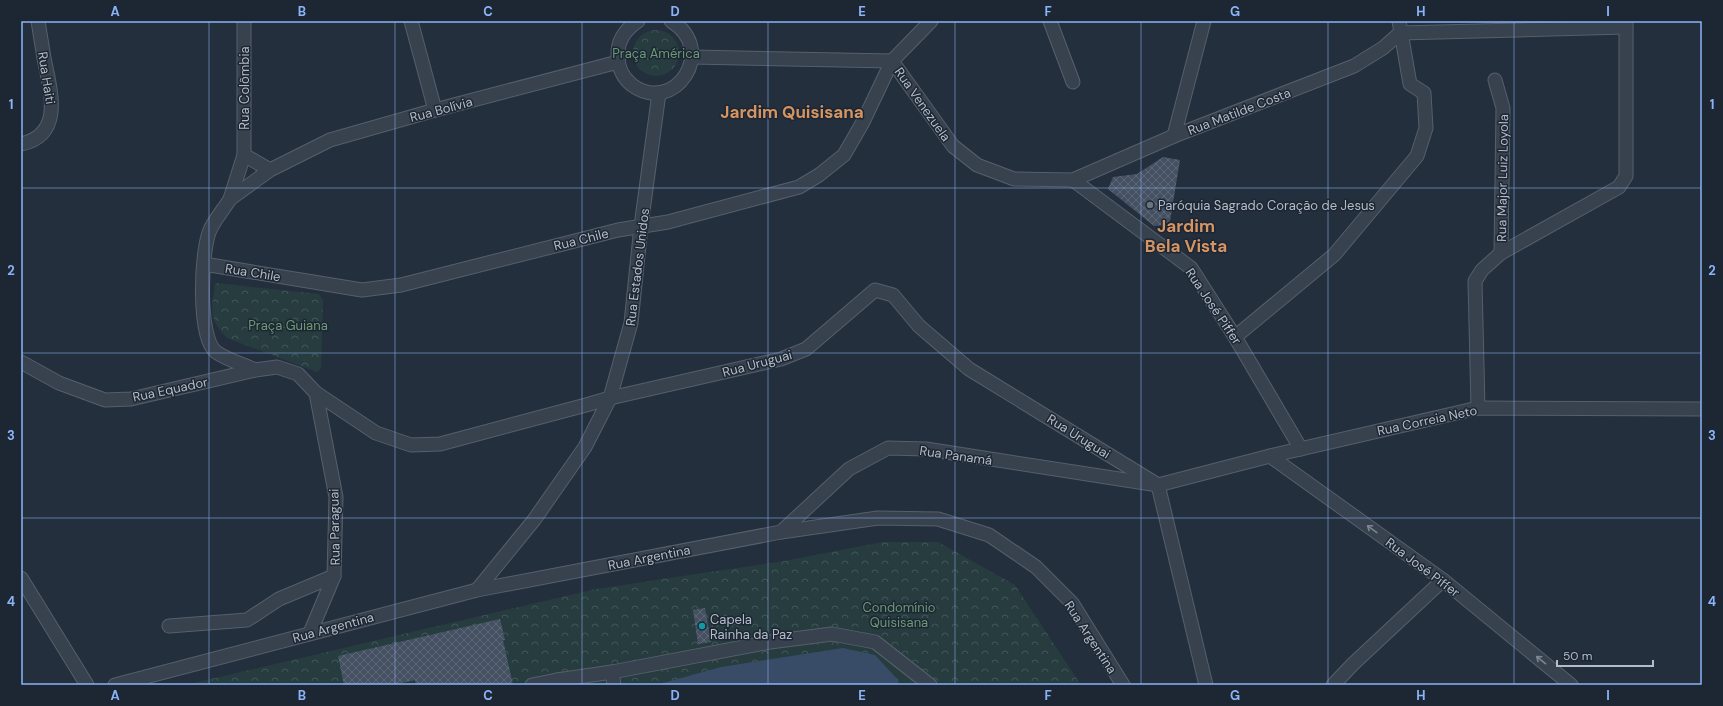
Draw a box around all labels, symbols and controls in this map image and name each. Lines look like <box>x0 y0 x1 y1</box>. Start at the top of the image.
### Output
text: A <box>110 3 120 20</box>
text: B <box>298 3 306 20</box>
text: C <box>483 3 493 20</box>
text: D <box>670 3 680 20</box>
text: E <box>858 3 866 20</box>
text: F <box>1044 3 1052 20</box>
text: G <box>1230 3 1240 20</box>
text: H <box>1416 3 1426 20</box>
text: I <box>1606 3 1610 20</box>
park label: Praça América <box>612 45 700 62</box>
street label: Rua Colômbia <box>236 46 253 130</box>
street label: Rua Haiti <box>34 51 59 106</box>
street label: Rua Venezuela <box>891 64 954 145</box>
street label: Rua Matilde Costa <box>1185 84 1293 139</box>
street label: Rua Bolívia <box>408 93 474 126</box>
text: 1 <box>9 96 13 113</box>
text: 1 <box>1710 96 1714 113</box>
district label: Jardim Quisisana <box>720 101 864 123</box>
street label: Rua Major Luiz Loyola <box>1493 114 1512 242</box>
place label: Paróquia Sagrado Coração de Jesus <box>1158 197 1375 214</box>
marker: Paróquia Sagrado Coração de Jesus <box>1145 200 1155 210</box>
street label: Rua Estados Unidos <box>622 207 653 327</box>
district label: Jardim Bela Vista <box>1145 215 1227 257</box>
street label: Rua Chile <box>552 224 610 254</box>
street label: Rua Chile <box>224 260 282 285</box>
text: 2 <box>7 262 15 279</box>
text: 2 <box>1708 262 1716 279</box>
street label: Rua José Piffer <box>1182 265 1246 348</box>
park label: Praça Guiana <box>248 317 328 334</box>
street label: Rua Uruguai <box>720 346 794 381</box>
street label: Rua Equador <box>131 373 209 406</box>
street label: Rua Correia Neto <box>1375 402 1479 439</box>
street label: Rua Uruguai <box>1044 410 1114 463</box>
text: 3 <box>7 427 15 444</box>
text: 3 <box>1708 427 1716 444</box>
street label: Rua Panamá <box>919 442 993 469</box>
street label: Rua Paraguai <box>325 488 344 566</box>
one-way arrow <box>1367 525 1378 533</box>
street label: Rua José Piffer <box>1382 534 1463 601</box>
street label: Rua Argentina <box>606 541 692 574</box>
text: 4 <box>7 593 15 610</box>
text: 4 <box>1708 593 1716 610</box>
street label: Rua Argentina <box>1061 598 1120 677</box>
park label: Condomínio Quisisana <box>862 599 936 631</box>
street label: Rua Argentina <box>291 608 376 647</box>
place label: Capela Rainha da Paz <box>710 611 792 643</box>
marker: Capela Rainha da Paz <box>697 621 707 631</box>
scale bar <box>1557 642 1653 668</box>
text: 50 m <box>1563 648 1592 664</box>
one-way arrow <box>1535 656 1546 665</box>
text: A <box>110 687 120 704</box>
text: B <box>298 687 306 704</box>
text: C <box>483 687 493 704</box>
text: D <box>670 687 680 704</box>
text: E <box>858 687 866 704</box>
text: F <box>1044 687 1052 704</box>
text: G <box>1230 687 1240 704</box>
text: H <box>1416 687 1426 704</box>
text: I <box>1606 687 1610 704</box>

